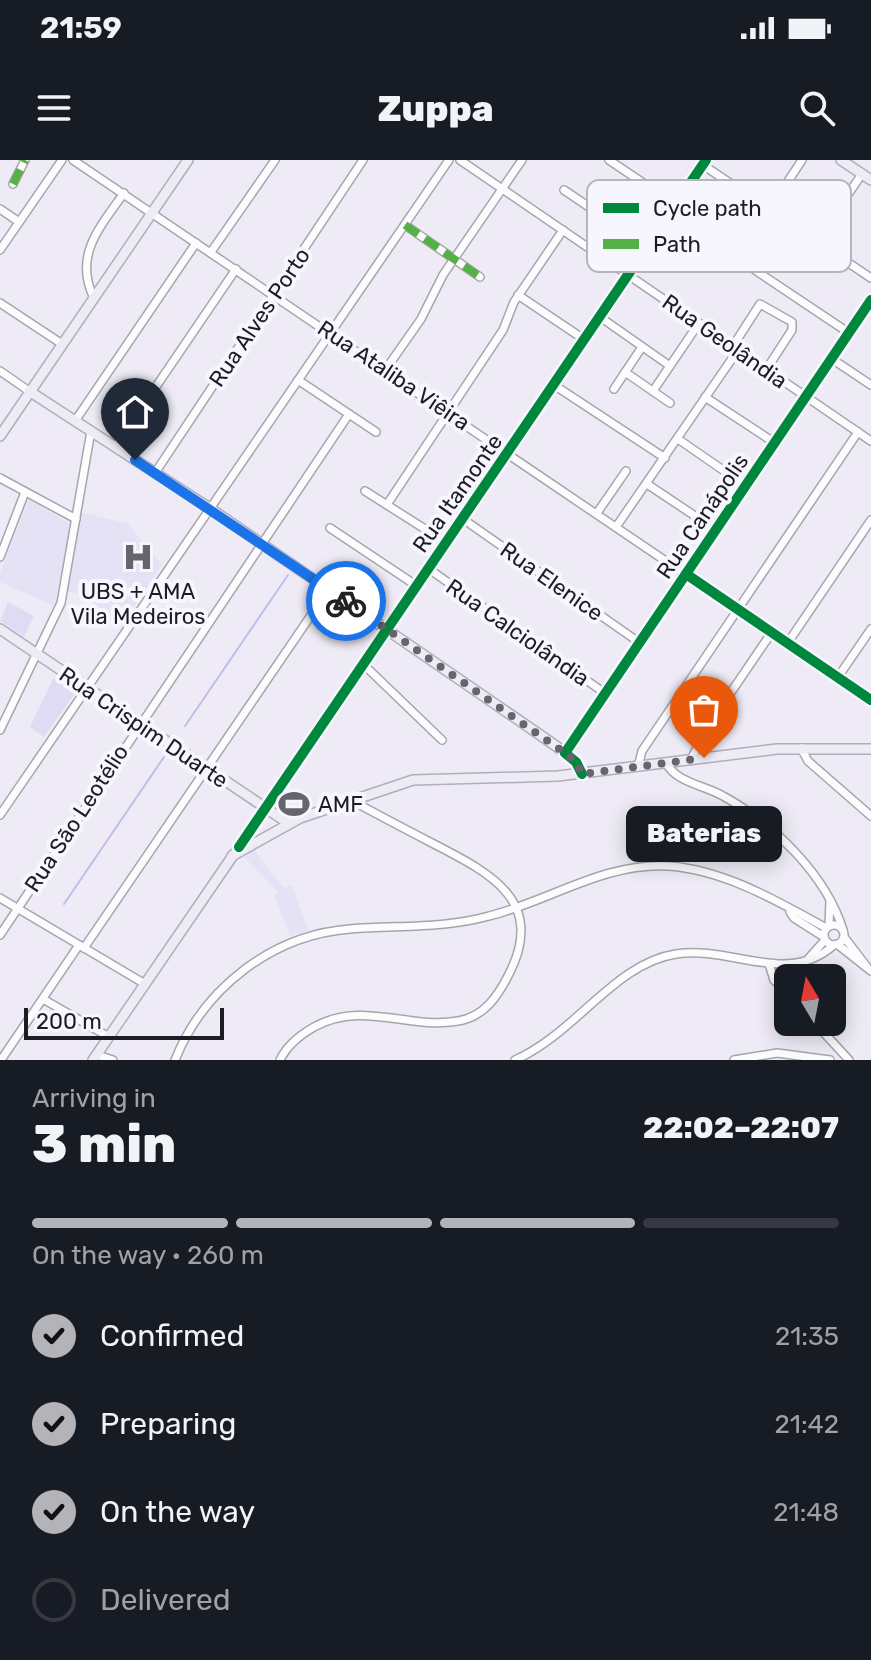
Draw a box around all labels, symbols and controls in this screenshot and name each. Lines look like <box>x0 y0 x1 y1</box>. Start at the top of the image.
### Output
text: 21:59 <box>40 10 122 46</box>
icon: menu <box>32 86 76 130</box>
icon: search <box>795 86 839 130</box>
text: Zuppa <box>377 87 494 130</box>
legend <box>587 180 851 272</box>
text: Cycle path <box>653 195 762 222</box>
text: Path <box>653 231 701 258</box>
street label: Rua Alves Porto <box>203 243 316 392</box>
street label: Rua Geolândia <box>657 288 792 394</box>
street label: Rua Ataliba Viêira <box>312 314 475 436</box>
pin <box>101 378 169 460</box>
icon: home <box>113 390 157 434</box>
street label: Rua Itamonte <box>407 429 508 558</box>
street label: Rua Canápolis <box>651 449 754 584</box>
street label: Rua Elenice <box>495 536 608 627</box>
hospital icon: UBS + AMA Vila Medeiros <box>121 540 155 574</box>
courier <box>306 561 386 641</box>
street label: Rua Calciolândia <box>441 573 595 692</box>
place label: UBS + AMA Vila Medeiros <box>70 578 206 630</box>
icon: bike <box>324 579 368 623</box>
street label: Rua Crispim Duarte <box>54 661 233 794</box>
pin <box>670 676 738 758</box>
icon: bag <box>682 688 726 732</box>
street label: Rua São Leotélio <box>19 740 134 897</box>
sports icon: AMF <box>277 787 311 821</box>
place label: AMF <box>318 791 363 818</box>
callout: Baterias <box>626 806 782 862</box>
text: Baterias <box>647 818 761 849</box>
north arrow <box>774 964 846 1036</box>
map controls <box>774 964 846 1036</box>
scale bar <box>24 1004 224 1040</box>
text: 200 m <box>36 1008 102 1035</box>
text: Arriving in <box>32 1083 156 1114</box>
text: 22:02–22:07 <box>643 1110 839 1146</box>
text: 3 min <box>32 1113 176 1175</box>
text: On the way · 260 m <box>32 1240 264 1271</box>
icon: check <box>32 1314 76 1358</box>
text: Confirmed <box>100 1318 244 1354</box>
text: 21:35 <box>775 1321 839 1352</box>
icon: check <box>32 1402 76 1446</box>
text: Preparing <box>100 1406 236 1442</box>
text: 21:42 <box>775 1409 839 1440</box>
icon: check <box>32 1490 76 1534</box>
text: On the way <box>100 1494 255 1530</box>
text: 21:48 <box>773 1497 839 1528</box>
text: Delivered <box>100 1582 231 1618</box>

